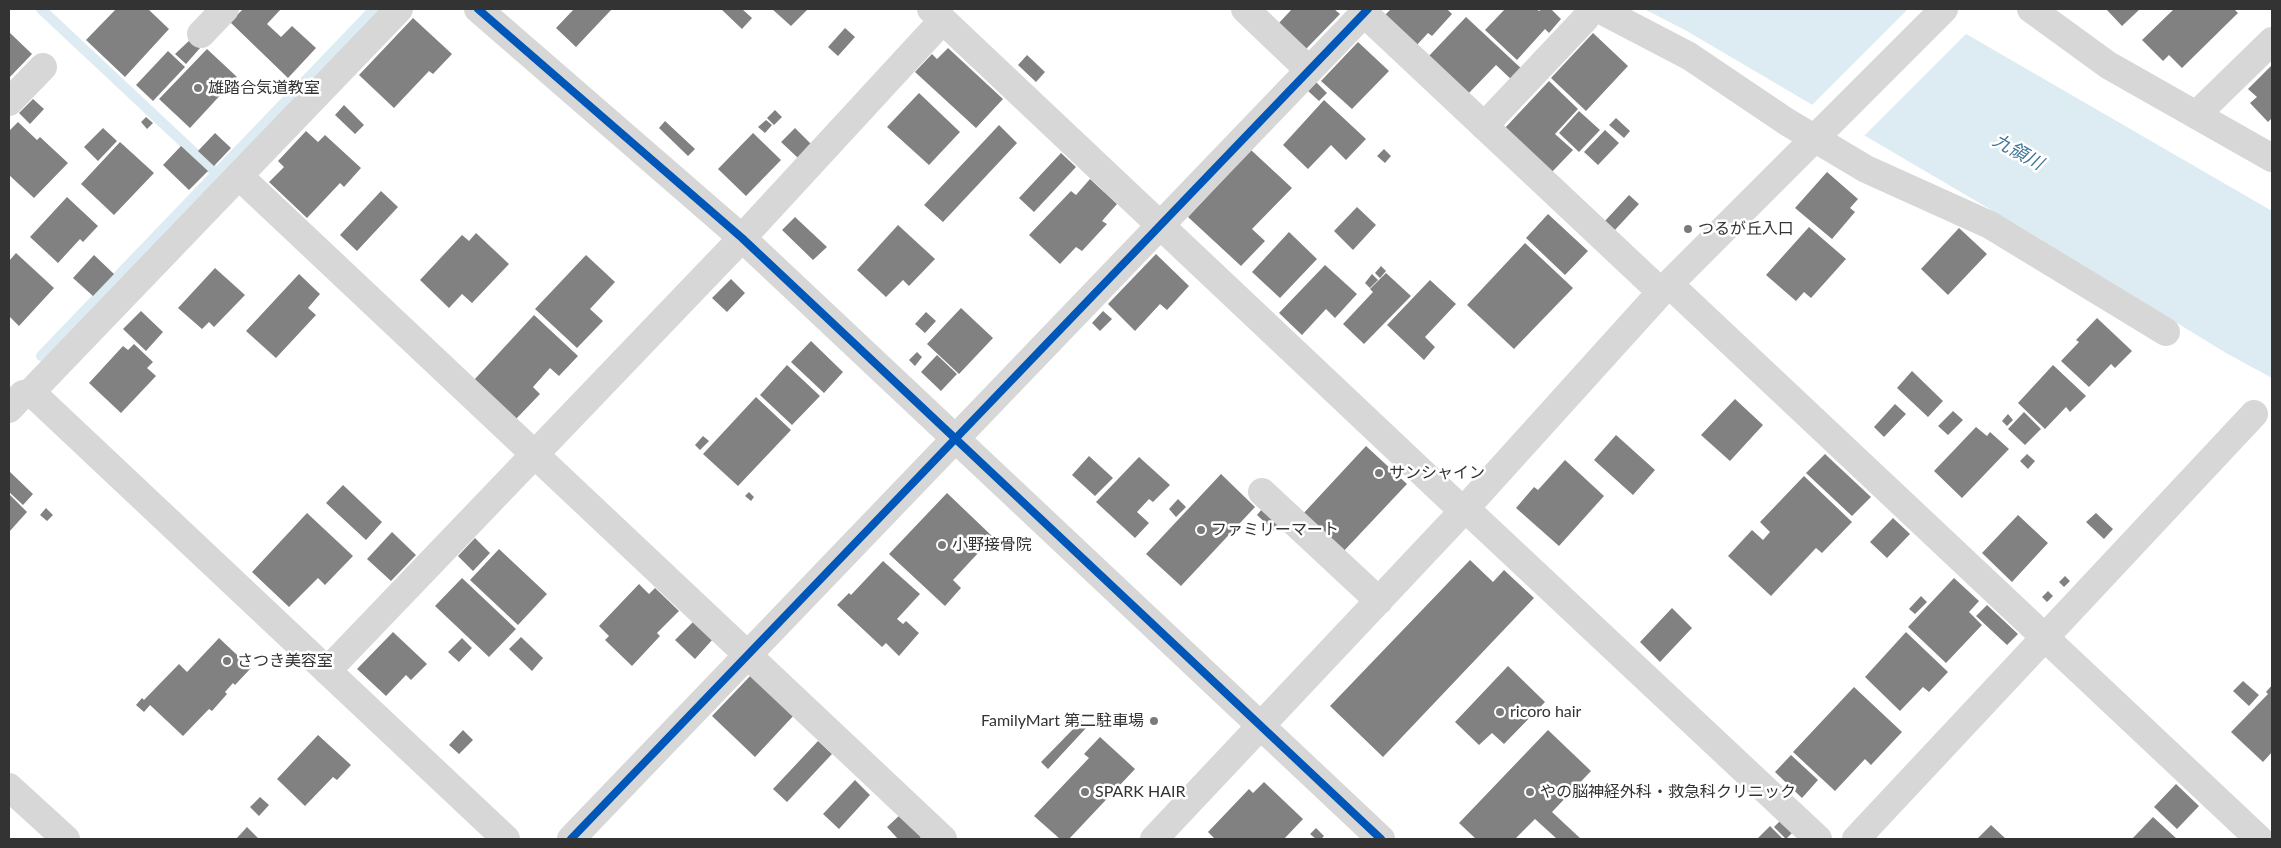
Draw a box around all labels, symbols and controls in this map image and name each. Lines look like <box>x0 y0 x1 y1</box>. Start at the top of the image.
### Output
place label: 雄踏合気道教室 <box>208 78 320 98</box>
marker: 雄踏合気道教室 <box>192 82 204 94</box>
water label: 九領川 <box>1989 129 2047 175</box>
place label: つるが丘入口 <box>1698 219 1794 239</box>
marker: つるが丘入口 <box>1682 223 1694 235</box>
place label: サンシャイン <box>1389 463 1485 483</box>
marker: サンシャイン <box>1373 467 1385 479</box>
place label: ファミリーマート <box>1211 520 1339 540</box>
marker: ファミリーマート <box>1195 524 1207 536</box>
place label: 小野接骨院 <box>952 535 1032 555</box>
marker: 小野接骨院 <box>936 539 948 551</box>
place label: さつき美容室 <box>237 651 333 671</box>
marker: さつき美容室 <box>221 655 233 667</box>
place label: ricoro hair <box>1510 702 1581 722</box>
marker: ricoro hair <box>1494 706 1506 718</box>
place label: FamilyMart 第二駐車場 <box>981 711 1144 731</box>
marker: FamilyMart 第二駐車場 <box>1148 715 1160 727</box>
place label: SPARK HAIR <box>1095 782 1186 802</box>
place label: やの脳神経外科・救急科クリニック <box>1540 782 1796 802</box>
marker: SPARK HAIR <box>1079 786 1091 798</box>
marker: やの脳神経外科・救急科クリニック <box>1524 786 1536 798</box>

